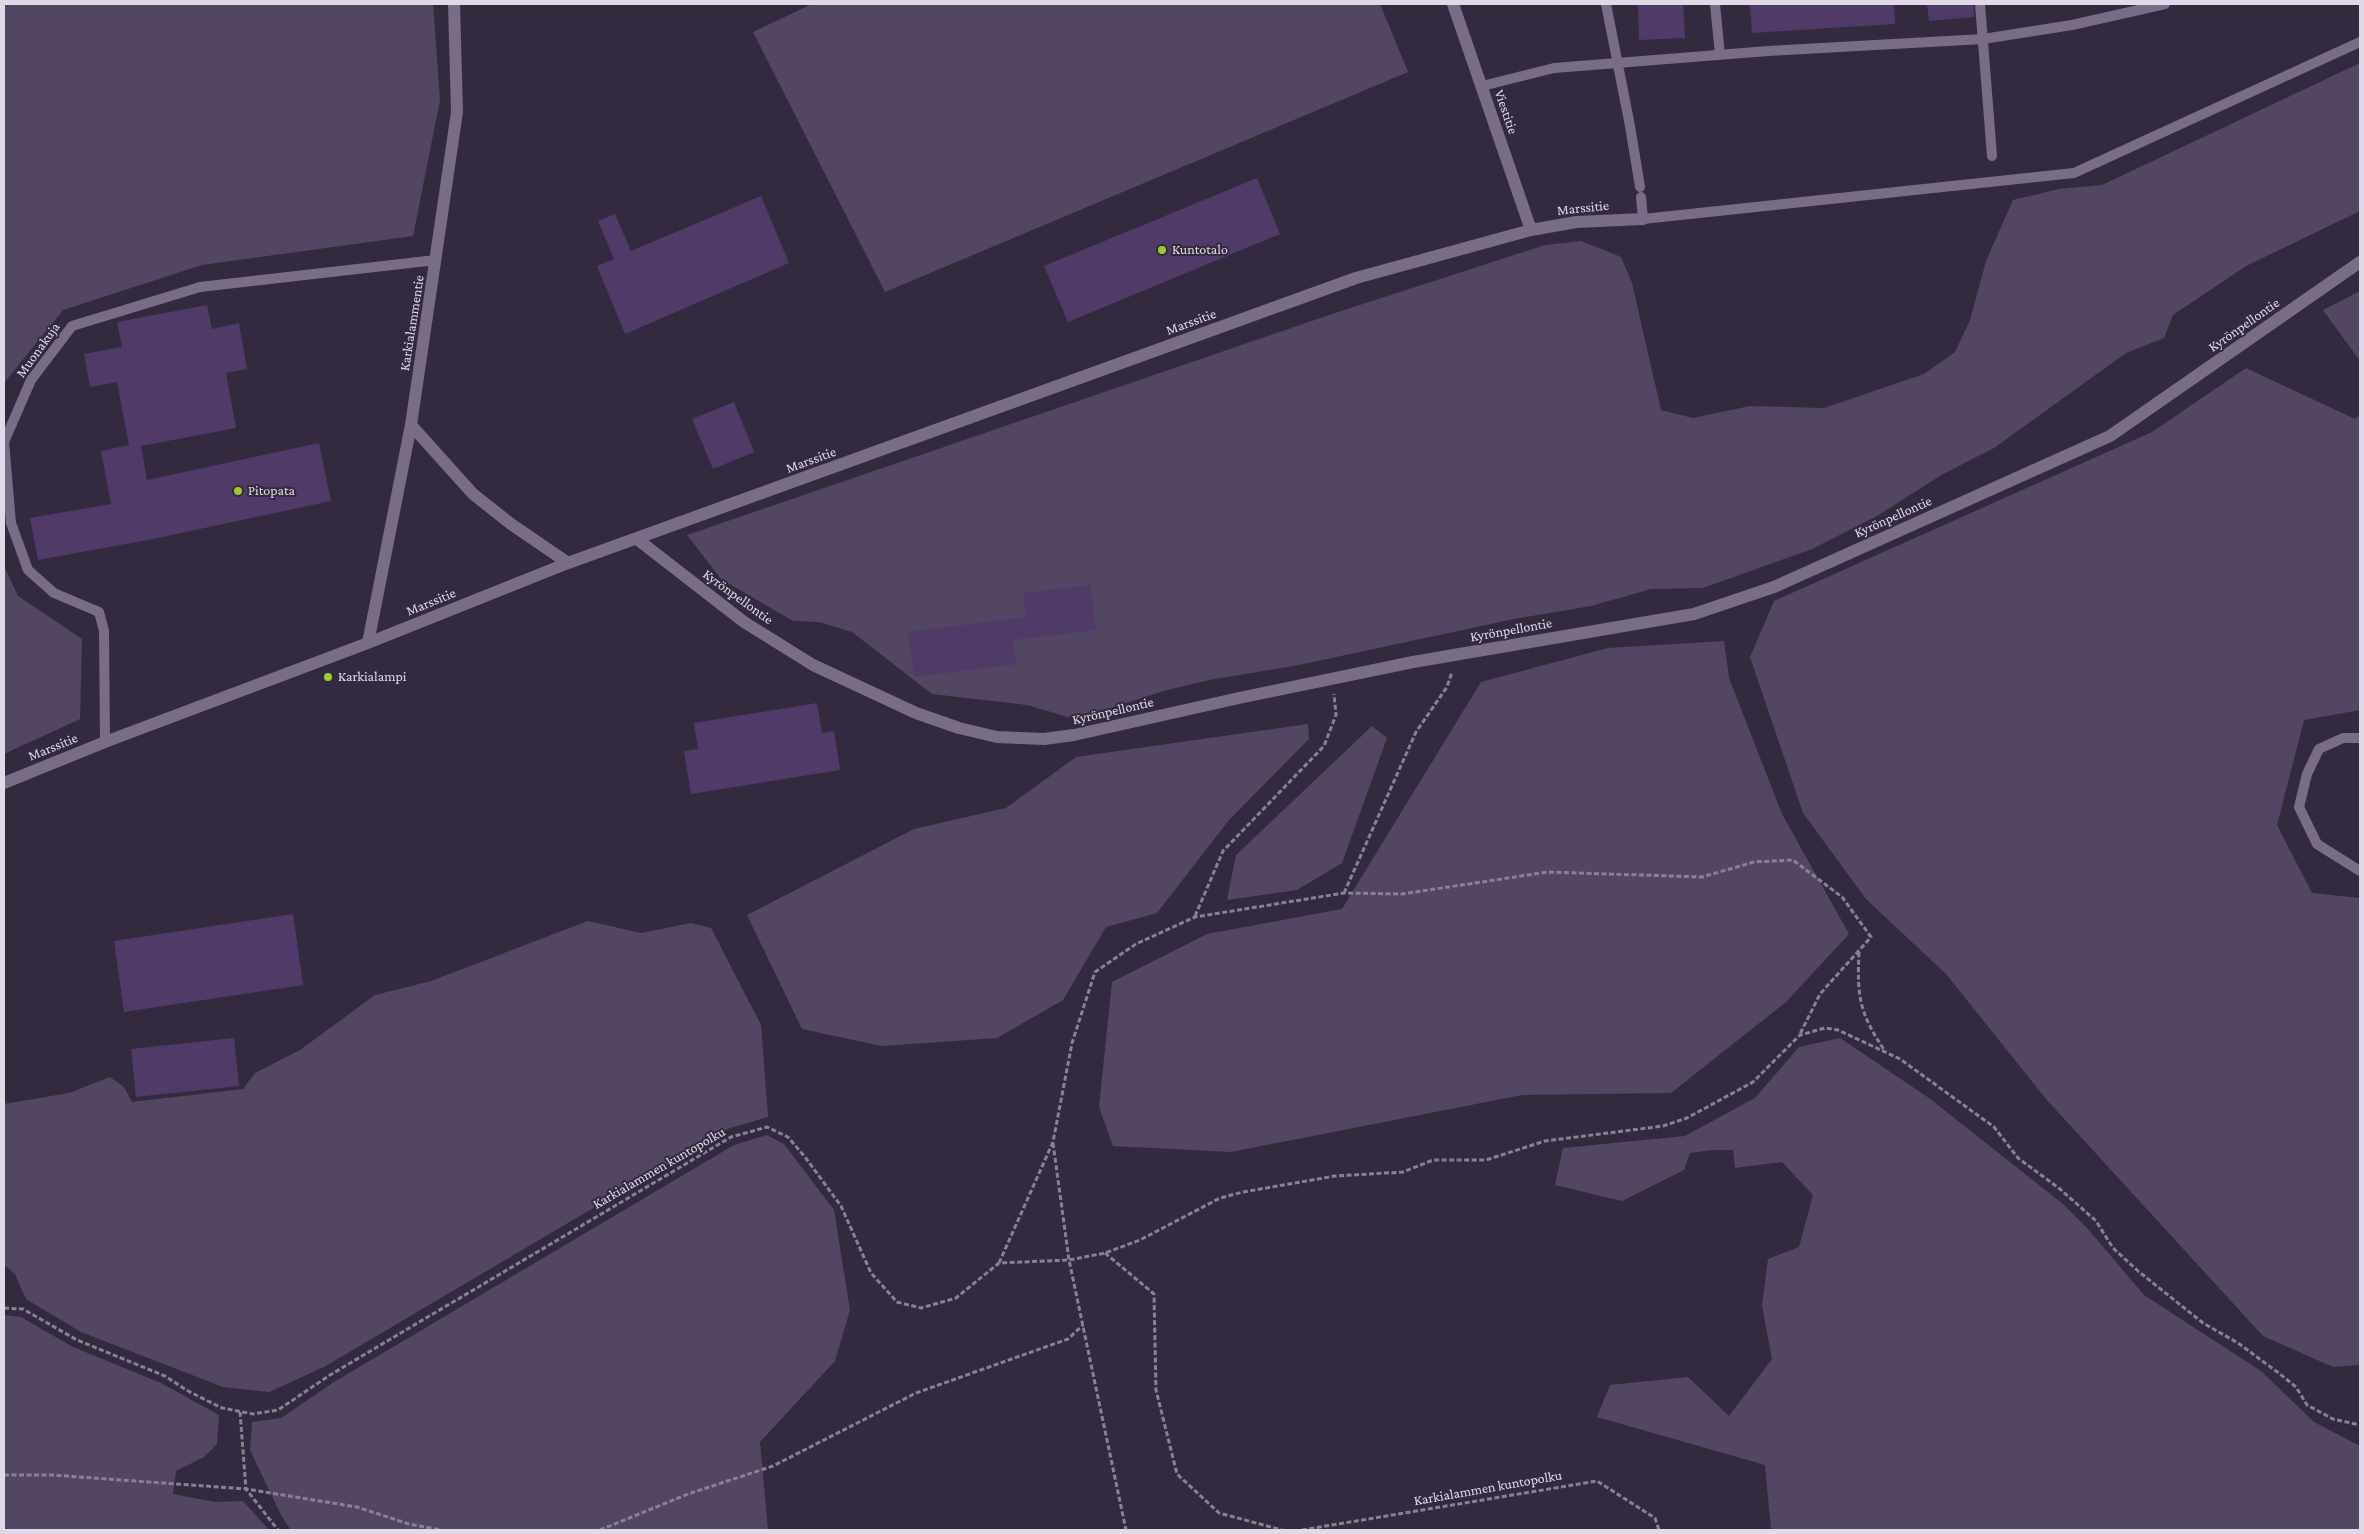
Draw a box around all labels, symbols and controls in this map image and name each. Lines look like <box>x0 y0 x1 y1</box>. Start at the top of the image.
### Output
street label: Viestitie <box>1491 88 1521 136</box>
street label: Marssitie <box>1556 197 1610 219</box>
place label: Kuntotalo <box>1172 242 1228 258</box>
marker: Kuntotalo <box>1156 244 1168 256</box>
street label: Karkialammentie <box>396 274 428 372</box>
street label: Kyrönpellontie <box>2205 294 2283 356</box>
street label: Marssitie <box>1164 305 1218 339</box>
street label: Muonakuja <box>12 319 64 381</box>
street label: Marssitie <box>784 443 838 477</box>
place label: Pitopata <box>248 483 295 499</box>
marker: Pitopata <box>232 485 244 497</box>
street label: Kyrönpellontie <box>1852 492 1934 542</box>
street label: Kyrönpellontie <box>700 566 776 628</box>
street label: Marssitie <box>404 584 458 620</box>
street label: Kyrönpellontie <box>1469 615 1553 645</box>
place label: Karkialampi <box>338 669 407 685</box>
marker: Karkialampi <box>322 671 334 683</box>
street label: Kyrönpellontie <box>1071 693 1155 729</box>
street label: Marssitie <box>26 729 80 765</box>
street label: Karkialammen kuntopolku <box>590 1123 728 1213</box>
street label: Karkialammen kuntopolku <box>1413 1467 1563 1509</box>

